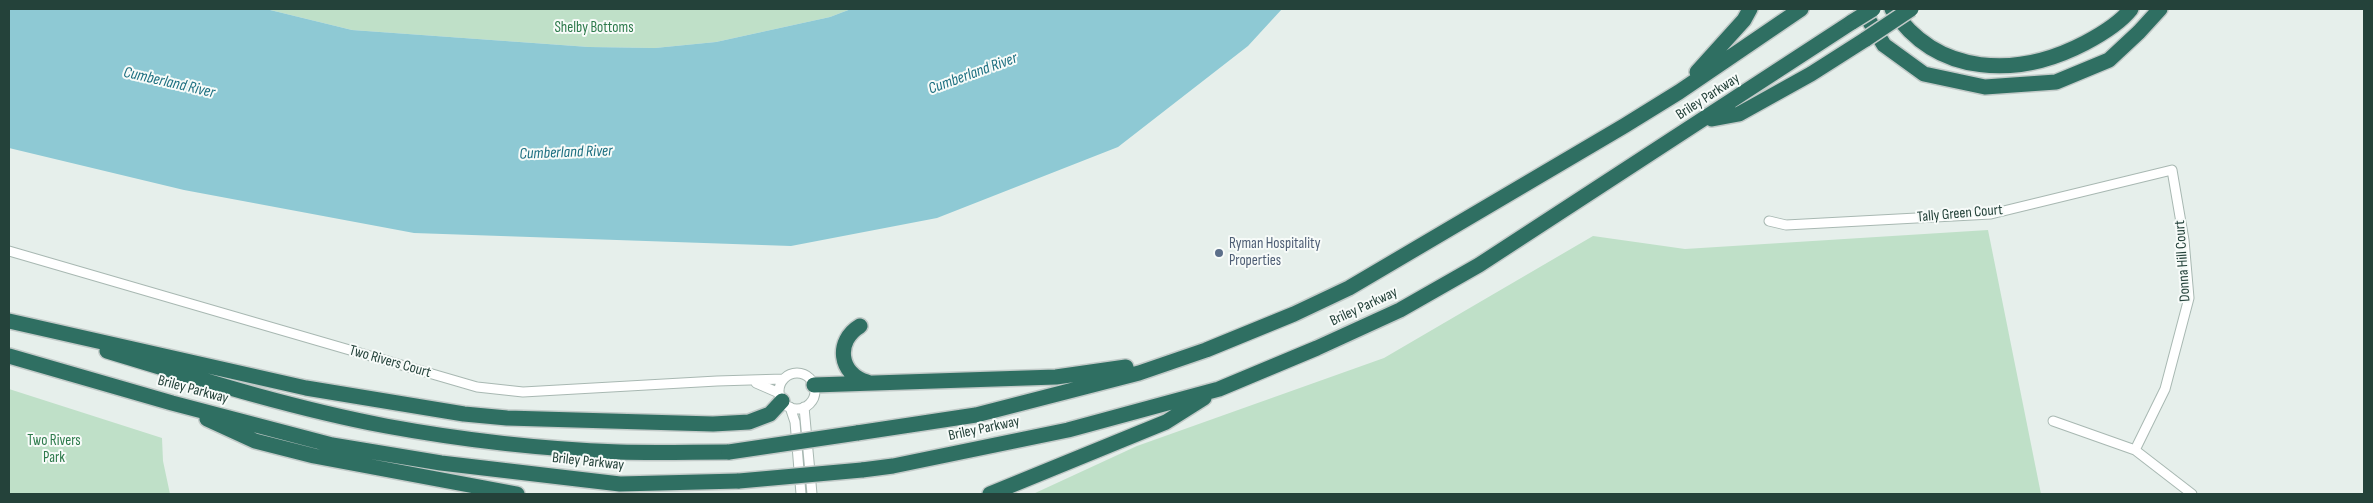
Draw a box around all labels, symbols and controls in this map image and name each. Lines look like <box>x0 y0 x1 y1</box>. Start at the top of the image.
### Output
park label: Shelby Bottoms <box>554 19 634 37</box>
water label: Cumberland River <box>926 49 1020 99</box>
water label: Cumberland River <box>121 63 217 103</box>
street label: Briley Parkway <box>1673 70 1743 124</box>
water label: Cumberland River <box>519 142 613 164</box>
street label: Tally Green Court <box>1916 201 2004 227</box>
street label: Donna Hill Court <box>2171 220 2195 302</box>
place label: Ryman Hospitality Properties <box>1229 235 1320 270</box>
marker: Ryman Hospitality Properties <box>1213 247 1225 259</box>
street label: Briley Parkway <box>1327 284 1401 330</box>
street label: Two Rivers Court <box>347 342 433 382</box>
street label: Briley Parkway <box>156 372 230 408</box>
street label: Briley Parkway <box>947 413 1021 445</box>
park label: Two Rivers Park <box>27 432 81 467</box>
street label: Briley Parkway <box>551 449 625 475</box>

